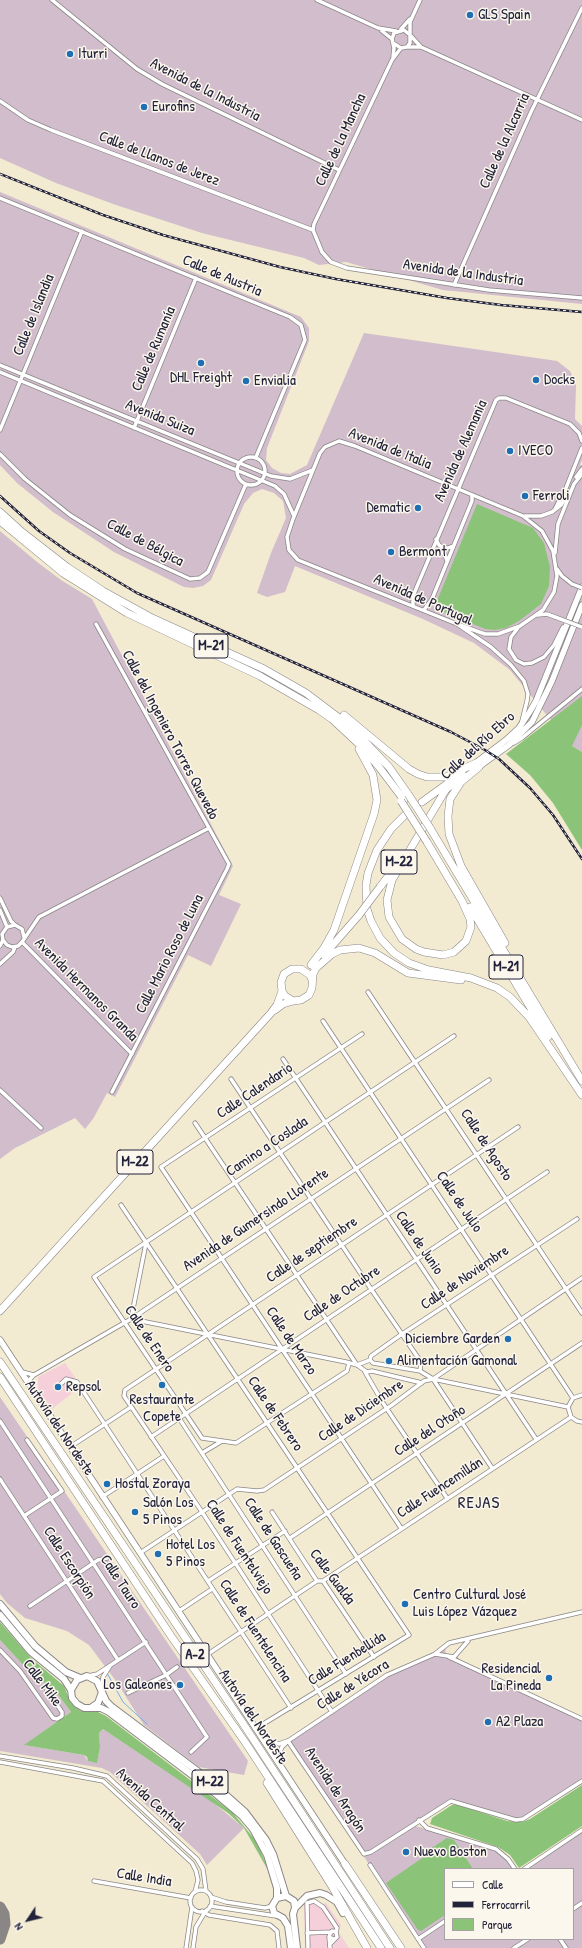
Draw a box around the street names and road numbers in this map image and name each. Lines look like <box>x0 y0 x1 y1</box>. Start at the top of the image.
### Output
street label: Avenida de la Industria <box>147 54 263 126</box>
street label: Calle de La Mancha <box>312 91 370 189</box>
street label: Calle de la Alcarria <box>476 91 534 191</box>
street label: Calle de Llanos de Jerez <box>96 128 222 190</box>
street label: Calle de Austria <box>180 251 264 301</box>
street label: Avenida de la Industria <box>402 256 524 290</box>
street label: Calle de Islandia <box>9 272 59 358</box>
street label: Calle de Rumanía <box>128 304 180 394</box>
street label: Avenida Suiza <box>123 396 197 440</box>
street label: Avenida de Alemania <box>431 397 491 505</box>
street label: Avenida de Italia <box>346 424 434 474</box>
street label: Calle de Bélgica <box>103 515 187 571</box>
street label: Avenida de Portugal <box>371 570 475 630</box>
road number: M-21 <box>194 634 228 658</box>
street label: Calle del Ingeniero Torres Quevedo <box>118 647 222 823</box>
street label: Calle del Río Ebro <box>437 708 519 784</box>
road number: M-22 <box>381 850 417 874</box>
street label: Calle Mario Roso de Luna <box>132 892 208 1016</box>
street label: Avenida Hermanos Granda <box>31 935 141 1045</box>
road number: M-21 <box>489 955 523 979</box>
street label: Calle Calendario <box>214 1059 296 1123</box>
street label: Calle de Agosto <box>456 1106 516 1184</box>
street label: Camino a Coslada <box>223 1113 311 1181</box>
road number: M-22 <box>117 1150 153 1174</box>
street label: Avenida de Gumersindo Llorente <box>180 1165 332 1275</box>
street label: Calle de Julio <box>432 1168 486 1236</box>
street label: Calle de Junio <box>391 1208 447 1278</box>
street label: Calle de septiembre <box>263 1213 361 1287</box>
street label: Calle de Noviembre <box>417 1242 513 1314</box>
street label: Calle de Octubre <box>300 1262 384 1326</box>
street label: Calle de Enero <box>120 1302 178 1376</box>
street label: Calle de Marzo <box>262 1304 320 1378</box>
street label: Calle de Febrero <box>243 1373 307 1455</box>
street label: Calle de Diciembre <box>315 1376 407 1446</box>
street label: Autovía del Nordeste <box>21 1377 97 1479</box>
street label: Calle del Otoño <box>391 1401 469 1461</box>
street label: Calle Fuencemillán <box>394 1454 486 1522</box>
street label: Calle de Gascueña <box>240 1494 306 1584</box>
street label: Calle de Fuentelviejo <box>202 1496 276 1598</box>
street label: Calle Escorpión <box>39 1523 99 1603</box>
street label: Calle Gualda <box>305 1546 359 1608</box>
street label: Calle Tauro <box>96 1552 144 1612</box>
street label: Calle de Fuentelencina <box>215 1576 295 1686</box>
street label: Calle Fuenbellida <box>305 1628 389 1690</box>
road number: A-2 <box>181 1643 209 1667</box>
street label: Calle Mike <box>18 1656 66 1710</box>
street label: Calle de Yécora <box>314 1656 392 1714</box>
street label: Autovía del Nordeste <box>215 1666 291 1768</box>
street label: Avenida de Aragón <box>301 1744 369 1836</box>
street label: Avenida Central <box>112 1764 188 1836</box>
road number: M-22 <box>192 1770 228 1794</box>
street label: Calle India <box>115 1865 173 1891</box>

